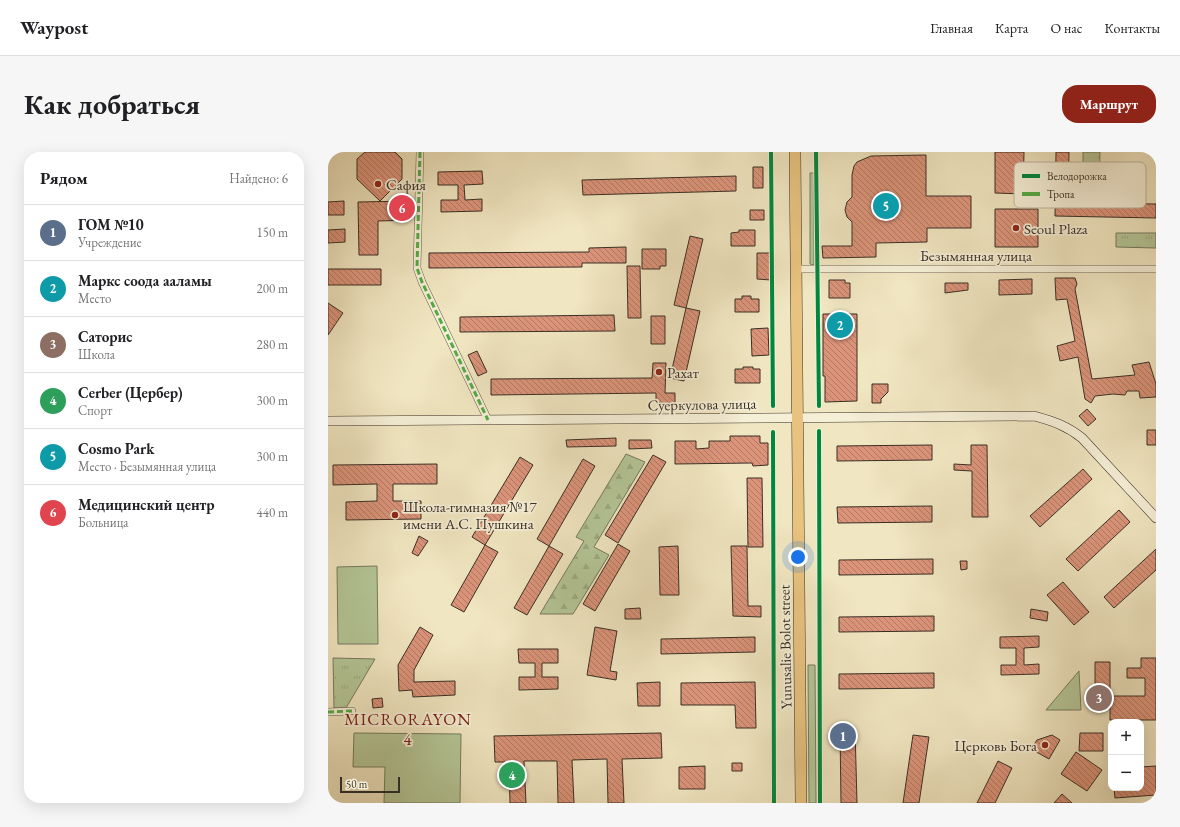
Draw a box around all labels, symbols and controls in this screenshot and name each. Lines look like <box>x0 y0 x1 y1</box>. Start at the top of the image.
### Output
text: Waypost <box>20 15 88 40</box>
text: Главная <box>930 19 973 37</box>
text: Карта <box>995 19 1028 37</box>
text: О нас <box>1050 19 1082 37</box>
text: Контакты <box>1104 19 1160 37</box>
button: Маршрут <box>1062 85 1156 123</box>
text: Как добраться <box>24 86 200 122</box>
legend <box>1014 162 1146 208</box>
text: Рядом <box>40 167 88 189</box>
text: Велодорожка <box>1047 169 1107 183</box>
text: Найдено: 6 <box>229 170 288 187</box>
place label: Сафия <box>386 175 426 194</box>
marker: Сафия <box>373 179 383 189</box>
text: Тропа <box>1047 187 1075 201</box>
pin: 5 <box>873 191 899 221</box>
pin: 6 <box>389 193 415 223</box>
text: ГОМ №10 <box>78 215 144 234</box>
place label: Seoul Plaza <box>1024 219 1088 238</box>
marker: Seoul Plaza <box>1011 223 1021 233</box>
text: 1 <box>50 224 56 241</box>
text: 150 m <box>257 224 288 241</box>
text: Учреждение <box>78 234 142 251</box>
street label: Безымянная улица <box>920 246 1032 265</box>
text: Маркс соода ааламы <box>78 271 212 290</box>
text: 2 <box>50 280 56 297</box>
text: 200 m <box>257 280 288 297</box>
text: Место <box>78 290 111 307</box>
pin: 2 <box>827 310 853 340</box>
text: Саторис <box>78 327 132 346</box>
text: 3 <box>50 336 56 353</box>
text: 280 m <box>257 336 288 353</box>
text: Школа <box>78 346 115 363</box>
place label: Рахат <box>667 363 699 382</box>
marker: Рахат <box>654 367 664 377</box>
text: Cerber (Цербер) <box>78 383 183 402</box>
text: 4 <box>50 392 56 409</box>
text: 300 m <box>257 392 288 409</box>
street label: Суеркулова улица <box>647 394 757 414</box>
text: Спорт <box>78 402 112 419</box>
text: Cosmo Park <box>78 439 154 458</box>
text: 5 <box>50 448 56 465</box>
text: 300 m <box>257 448 288 465</box>
text: Место · Безымянная улица <box>78 458 216 475</box>
text: Медицинский центр <box>78 495 215 514</box>
place label: Школа-гимназия №17 имени А.С. Пушкина <box>403 497 538 533</box>
text: 6 <box>50 504 56 521</box>
text: 440 m <box>257 504 288 521</box>
marker: Школа-гимназия №17 имени А.С. Пушкина <box>390 510 400 520</box>
text: Больница <box>78 514 129 531</box>
your location <box>788 547 808 567</box>
street label: Yunusalie Bolot street <box>774 584 796 710</box>
pin: 3 <box>1086 683 1112 713</box>
district label: MICRORAYON 4 <box>344 708 472 750</box>
map controls <box>1108 719 1144 791</box>
button: + <box>1108 719 1144 755</box>
pin: 1 <box>830 721 856 751</box>
place label: Церковь Бога <box>954 736 1037 755</box>
marker: Церковь Бога <box>1040 740 1050 750</box>
button: − <box>1108 755 1144 791</box>
pin: 4 <box>499 760 525 790</box>
scale bar <box>340 775 400 794</box>
text: 50 m <box>346 777 367 791</box>

